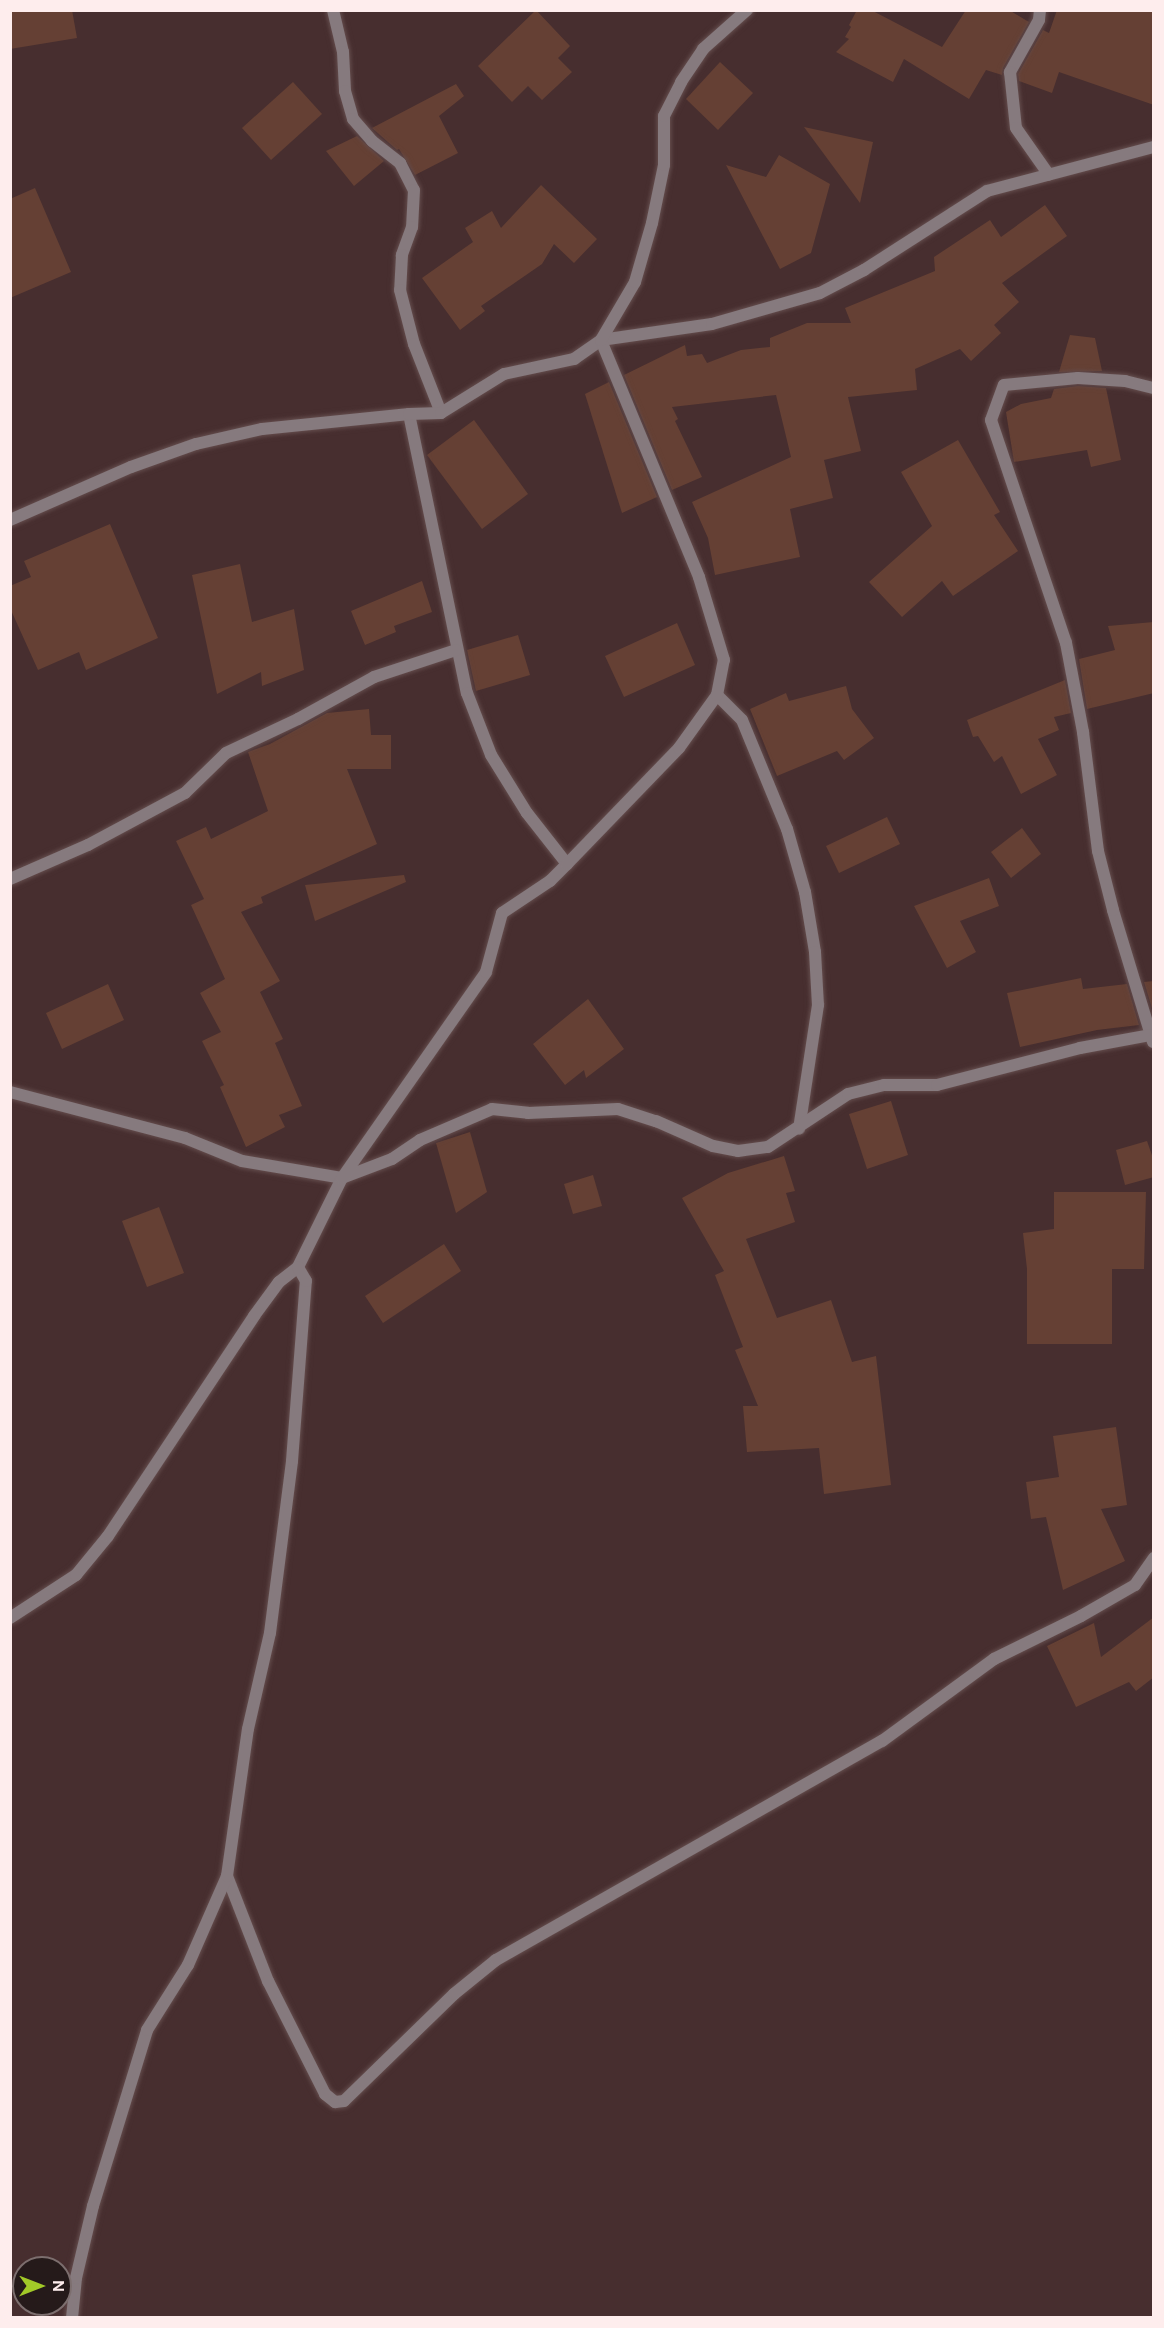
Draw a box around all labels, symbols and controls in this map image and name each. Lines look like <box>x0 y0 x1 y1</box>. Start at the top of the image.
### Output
north arrow <box>12 2256 72 2316</box>
text: N <box>48 2280 69 2292</box>

